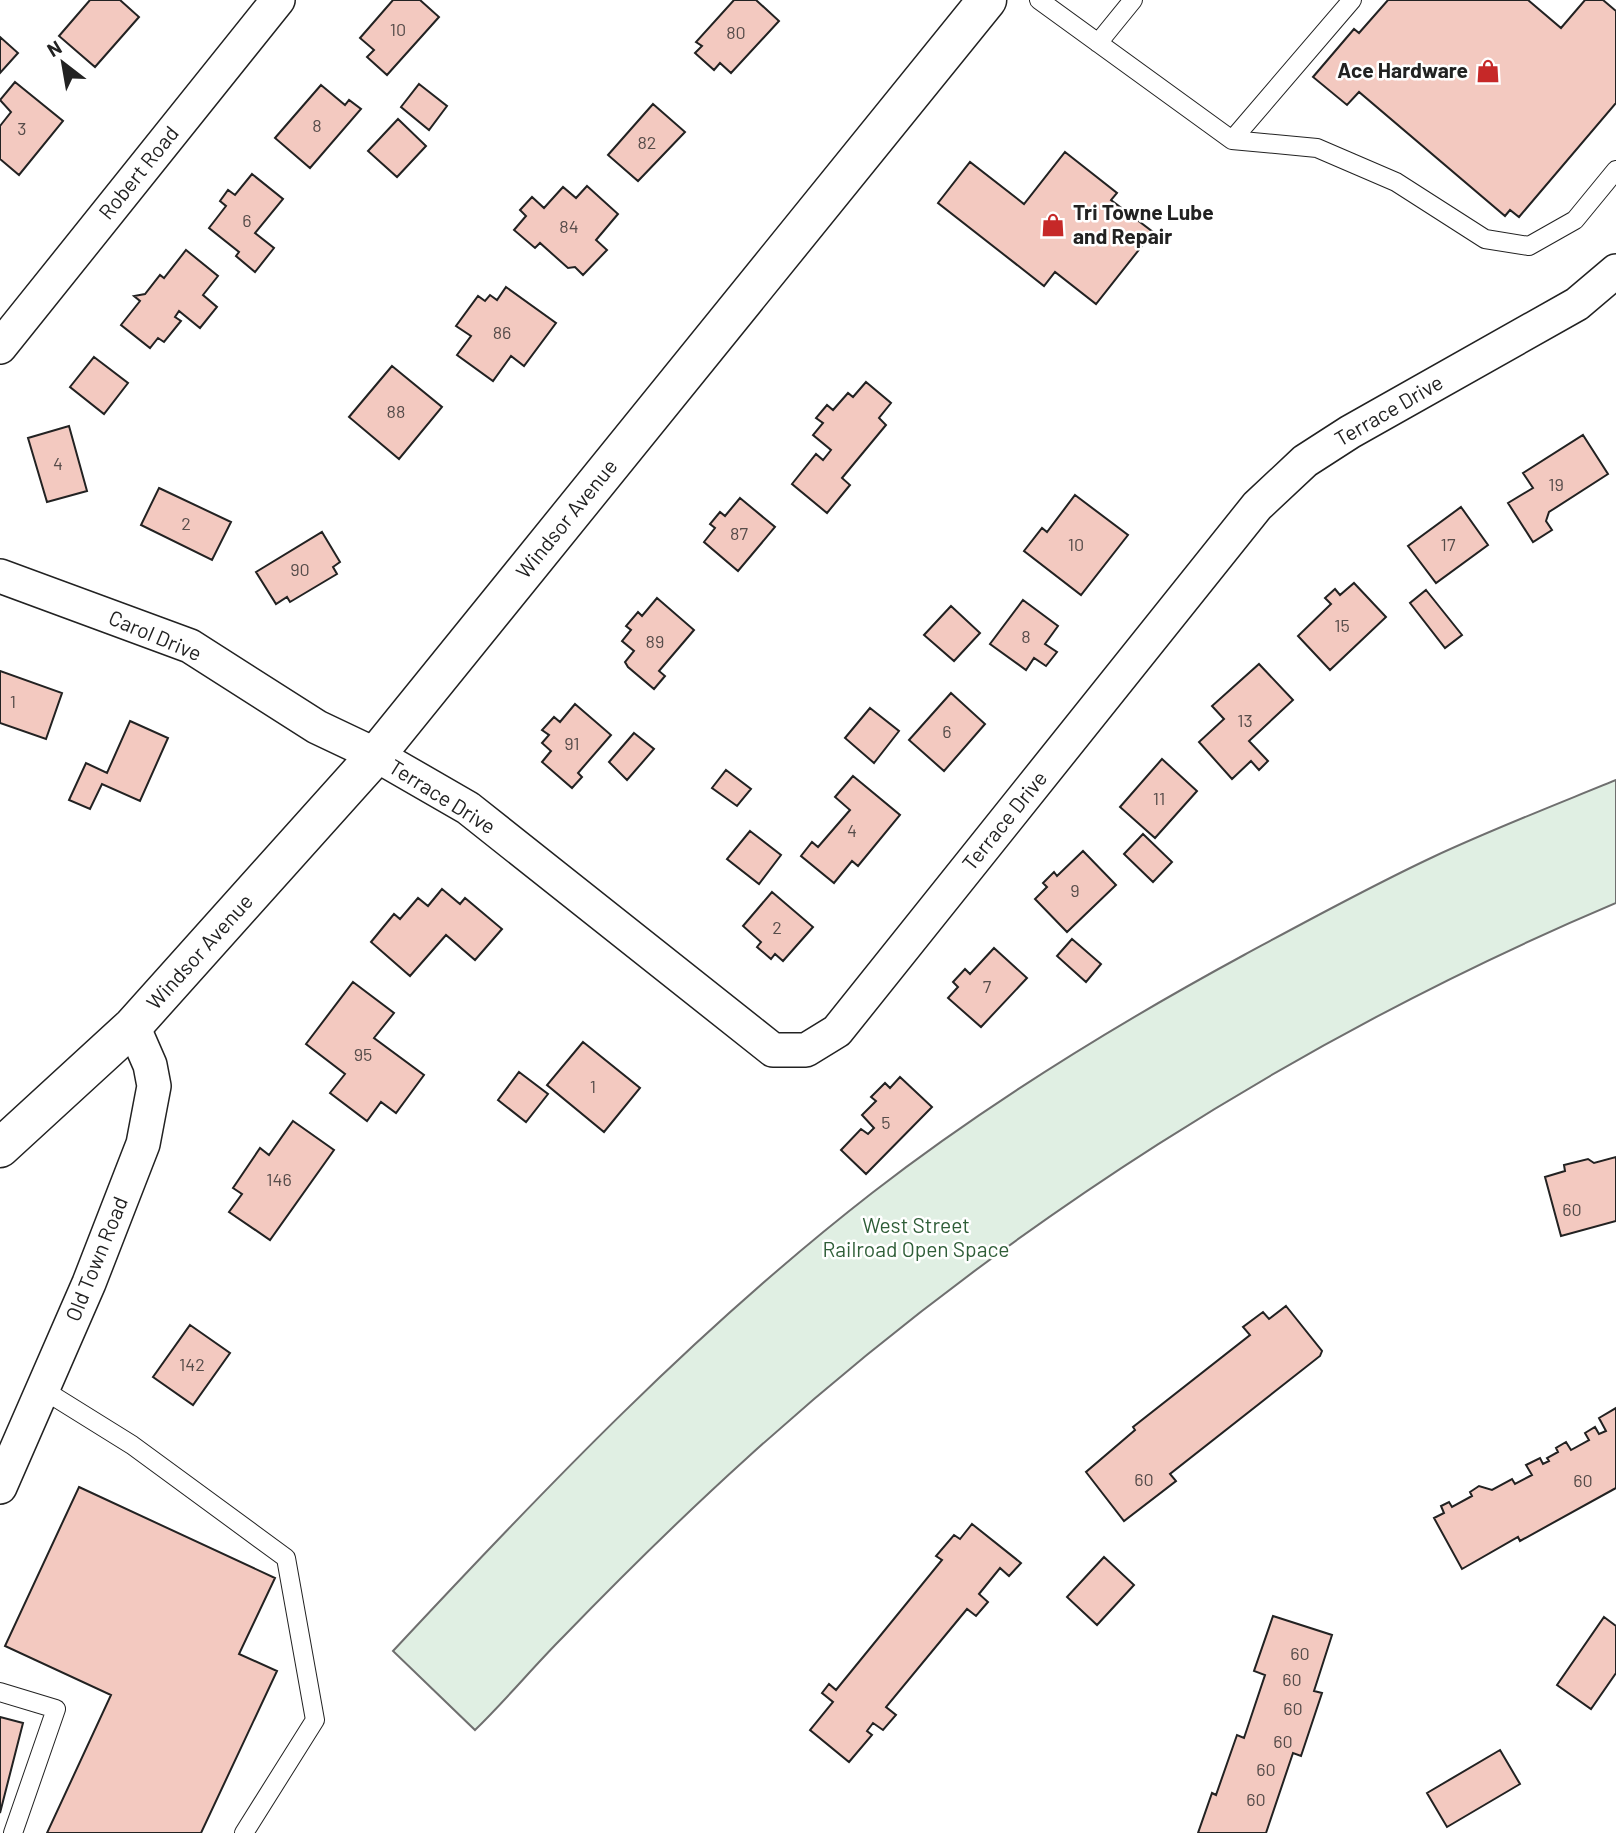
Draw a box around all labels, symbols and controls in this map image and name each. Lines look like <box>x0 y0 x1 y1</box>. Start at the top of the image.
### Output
house number: 10 <box>390 18 406 40</box>
house number: 80 <box>726 21 746 43</box>
north arrow <box>28 28 98 98</box>
text: N <box>43 35 65 61</box>
place label: Ace Hardware <box>1337 57 1468 82</box>
shop icon: Ace Hardware <box>1474 57 1502 85</box>
house number: 8 <box>312 114 322 136</box>
house number: 3 <box>17 117 27 139</box>
street label: Robert Road <box>93 120 183 224</box>
house number: 82 <box>637 131 657 153</box>
place label: Tri Towne Lube and Repair <box>1073 199 1214 248</box>
house number: 6 <box>242 209 252 231</box>
shop icon: Tri Towne Lube and Repair <box>1039 211 1067 239</box>
house number: 84 <box>559 215 579 237</box>
house number: 86 <box>493 321 511 343</box>
street label: Terrace Drive <box>1330 369 1447 451</box>
house number: 88 <box>387 400 405 422</box>
house number: 4 <box>53 452 63 474</box>
street label: Windsor Avenue <box>510 453 622 583</box>
house number: 19 <box>1548 473 1564 495</box>
house number: 2 <box>181 512 191 534</box>
house number: 87 <box>730 522 748 544</box>
house number: 10 <box>1068 533 1084 555</box>
house number: 17 <box>1441 533 1456 555</box>
house number: 90 <box>290 558 310 580</box>
street label: Carol Drive <box>106 604 206 665</box>
house number: 15 <box>1334 614 1350 636</box>
house number: 8 <box>1021 625 1031 647</box>
house number: 89 <box>646 630 664 652</box>
house number: 1 <box>10 690 16 712</box>
house number: 13 <box>1237 709 1253 731</box>
house number: 6 <box>942 720 952 742</box>
house number: 91 <box>564 732 580 754</box>
street label: Terrace Drive <box>385 753 501 838</box>
street label: Terrace Drive <box>956 765 1052 875</box>
house number: 11 <box>1153 787 1165 809</box>
house number: 4 <box>847 819 857 841</box>
house number: 9 <box>1070 879 1080 901</box>
street label: Windsor Avenue <box>141 888 257 1014</box>
house number: 2 <box>772 916 782 938</box>
house number: 7 <box>983 975 992 997</box>
house number: 95 <box>354 1043 372 1065</box>
house number: 1 <box>590 1075 596 1097</box>
house number: 5 <box>881 1111 891 1133</box>
house number: 146 <box>266 1168 292 1190</box>
street label: Old Town Road <box>59 1192 132 1324</box>
house number: 60 <box>1562 1198 1582 1220</box>
park label: West Street Railroad Open Space <box>822 1212 1010 1261</box>
house number: 142 <box>179 1353 205 1375</box>
house number: 60 <box>1134 1468 1154 1490</box>
house number: 60 <box>1573 1469 1593 1491</box>
house number: 60 <box>1290 1642 1310 1664</box>
house number: 60 <box>1282 1668 1302 1690</box>
house number: 60 <box>1283 1697 1303 1719</box>
house number: 60 <box>1273 1730 1293 1752</box>
house number: 60 <box>1256 1758 1276 1780</box>
house number: 60 <box>1246 1788 1266 1810</box>

